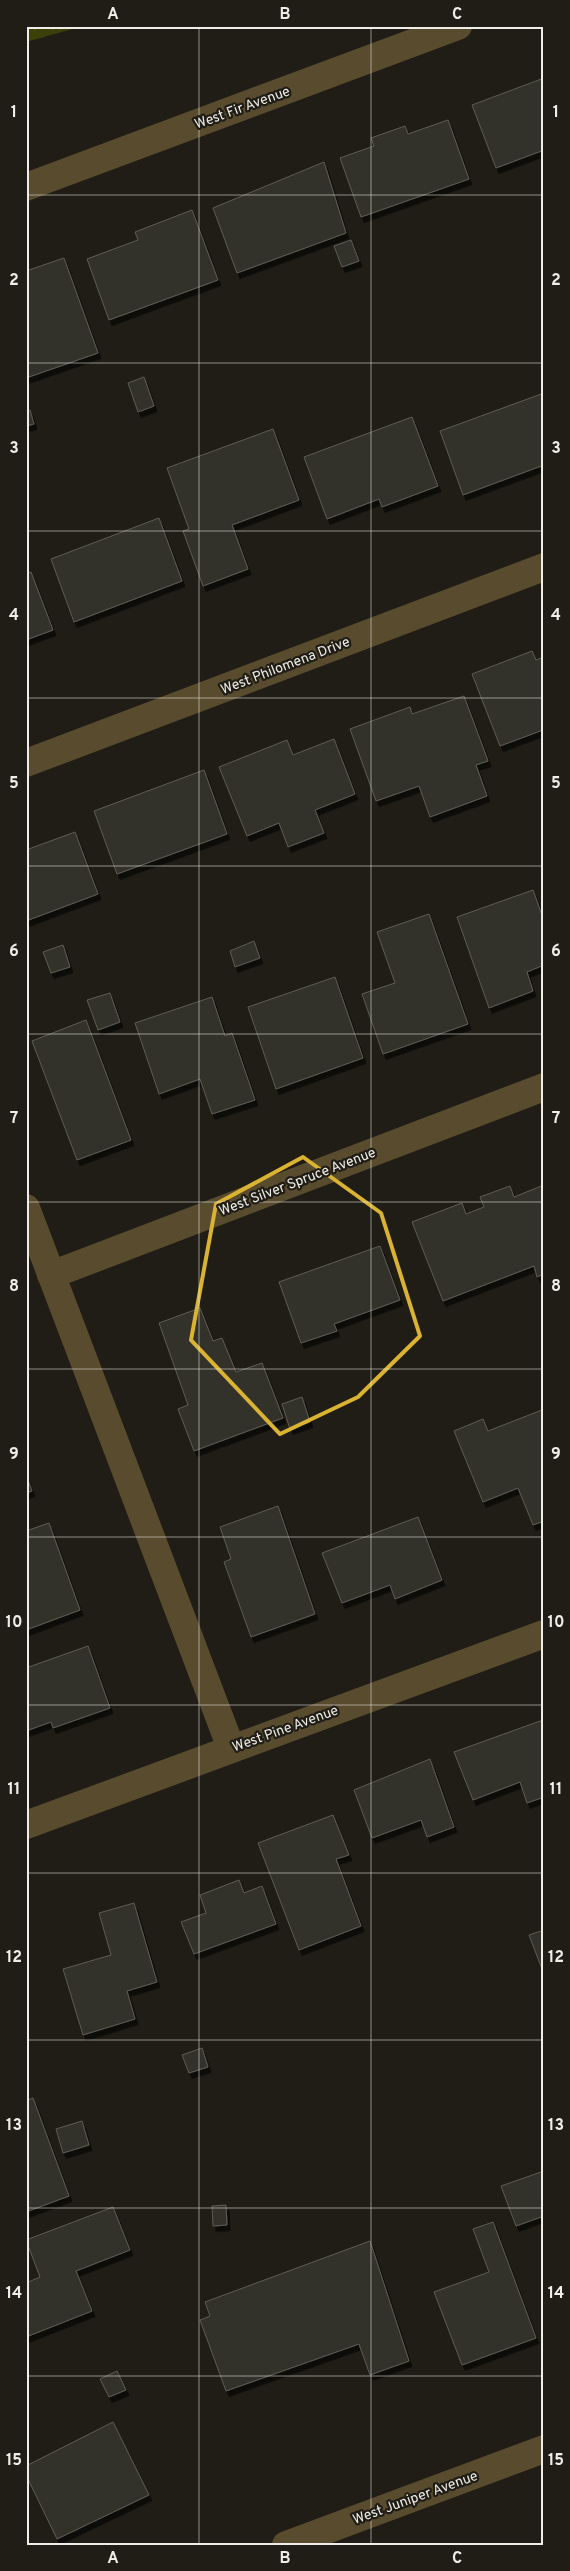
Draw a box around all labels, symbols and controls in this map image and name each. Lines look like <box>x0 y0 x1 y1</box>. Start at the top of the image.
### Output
text: A <box>107 5 119 25</box>
text: B <box>279 5 291 25</box>
text: C <box>452 5 462 25</box>
street label: West Fir Avenue <box>192 83 293 134</box>
text: 1 <box>11 103 17 123</box>
text: 1 <box>553 103 559 123</box>
text: 2 <box>9 271 19 291</box>
text: 2 <box>551 271 561 291</box>
text: 3 <box>9 439 19 459</box>
text: 3 <box>551 439 561 459</box>
text: 4 <box>9 606 19 626</box>
text: 4 <box>551 606 561 626</box>
street label: West Philomena Drive <box>219 634 353 699</box>
text: 5 <box>9 774 19 794</box>
text: 5 <box>551 774 561 794</box>
text: 6 <box>9 942 19 962</box>
text: 6 <box>551 942 561 962</box>
text: 7 <box>10 1109 18 1129</box>
text: 7 <box>552 1109 560 1129</box>
street label: West Silver Spruce Avenue <box>217 1145 378 1220</box>
text: 8 <box>9 1277 19 1297</box>
text: 8 <box>551 1277 561 1297</box>
text: 9 <box>9 1445 19 1465</box>
text: 9 <box>551 1445 561 1465</box>
text: 10 <box>6 1613 22 1633</box>
text: 10 <box>548 1613 564 1633</box>
street label: West Pine Avenue <box>230 1702 341 1756</box>
text: 11 <box>8 1780 20 1800</box>
text: 11 <box>550 1780 562 1800</box>
text: 12 <box>6 1948 22 1968</box>
text: 12 <box>548 1948 564 1968</box>
text: 13 <box>6 2116 22 2136</box>
text: 13 <box>548 2116 564 2136</box>
text: 14 <box>6 2284 22 2304</box>
text: 14 <box>548 2284 564 2304</box>
text: 15 <box>6 2451 22 2471</box>
text: 15 <box>548 2451 564 2471</box>
street label: West Juniper Avenue <box>351 2468 480 2529</box>
text: A <box>107 2549 119 2569</box>
text: B <box>279 2549 291 2569</box>
text: C <box>452 2549 462 2569</box>

